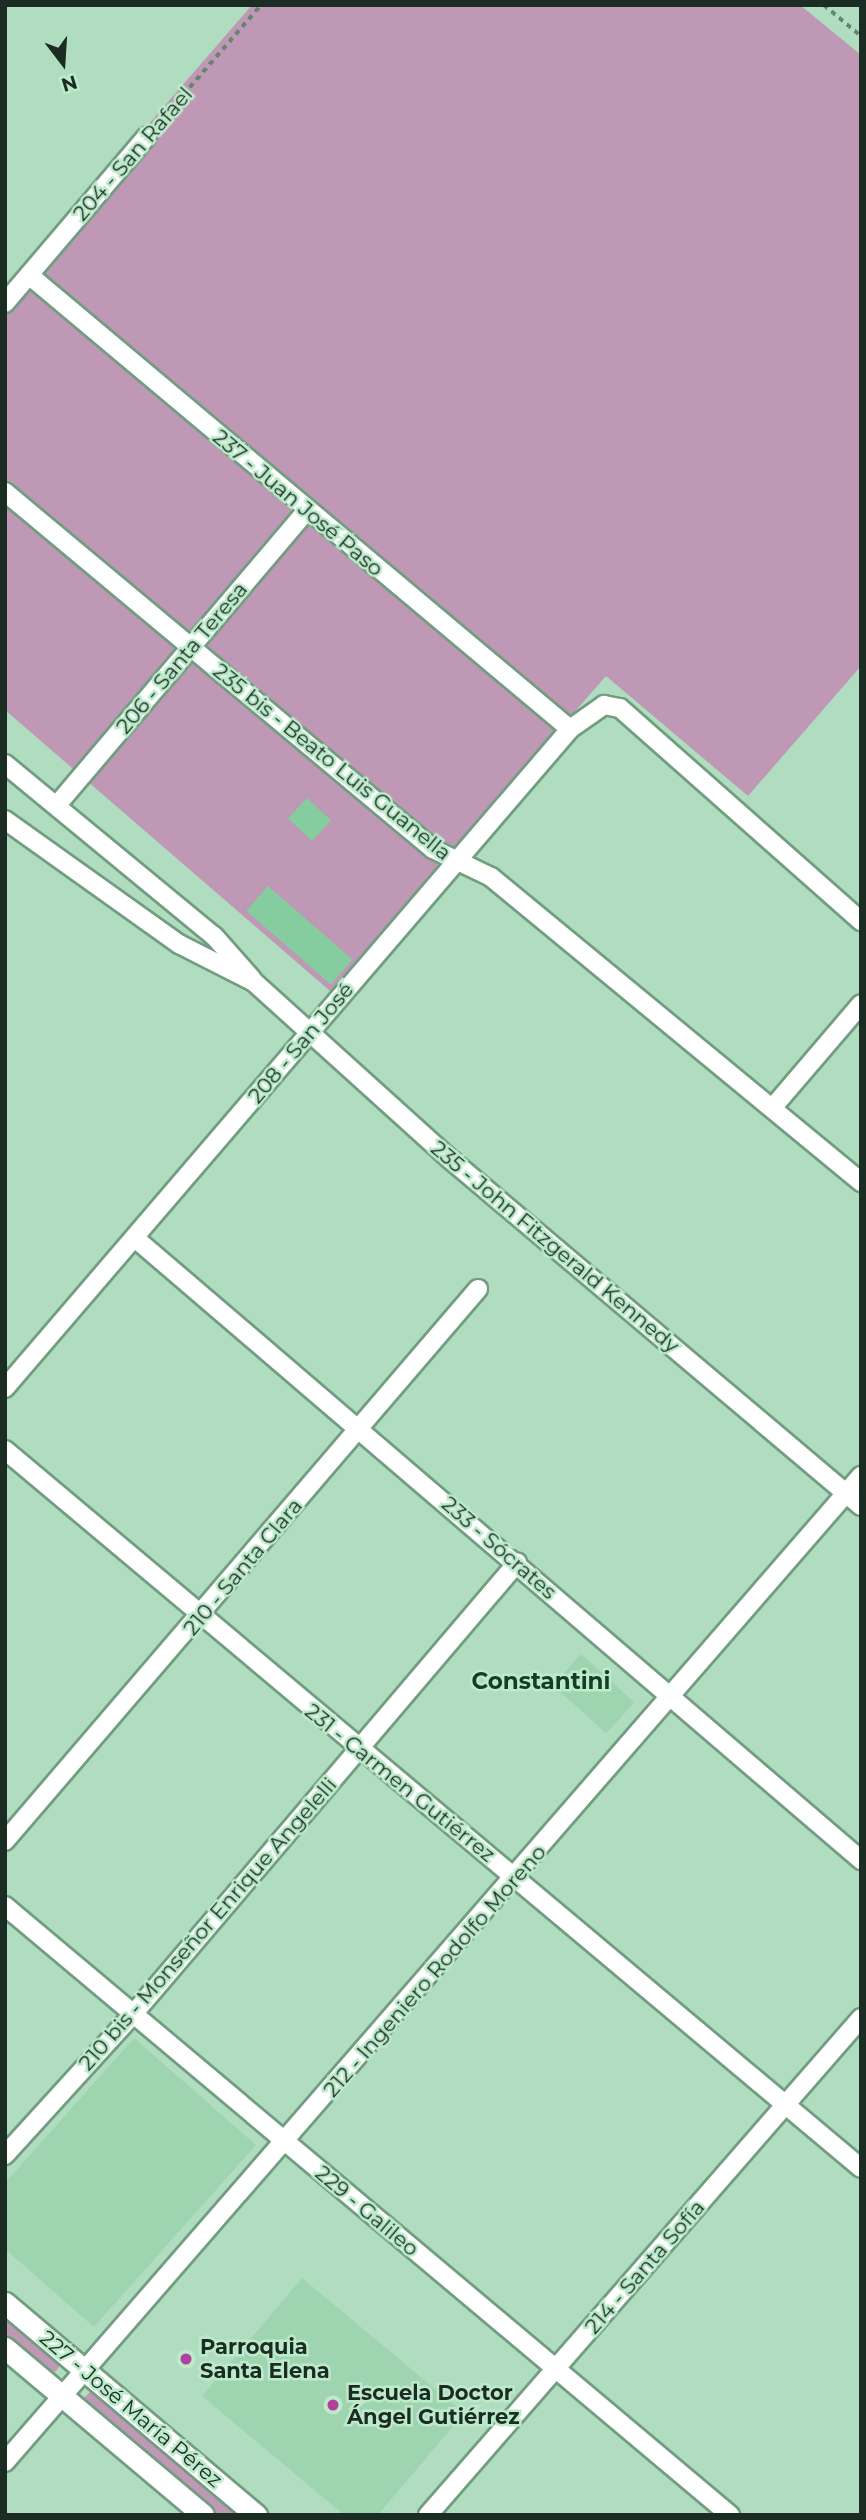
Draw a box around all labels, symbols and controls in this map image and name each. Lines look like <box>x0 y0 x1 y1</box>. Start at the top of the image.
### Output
north arrow <box>28 28 98 98</box>
text: N <box>59 70 80 97</box>
street label: 204 - San Rafael <box>68 82 198 226</box>
street label: 237 - Juan José Paso <box>208 424 388 582</box>
street label: 206 - Santa Teresa <box>111 577 253 739</box>
street label: 235 bis - Beato Luis Guanella <box>208 658 456 866</box>
street label: 208 - San José <box>243 978 359 1108</box>
street label: 235 - John Fitzgerald Kennedy <box>426 1136 684 1358</box>
street label: 233 - Sócrates <box>437 1491 561 1605</box>
street label: 210 - Santa Clara <box>178 1493 308 1641</box>
district label: Constantini <box>472 1667 610 1695</box>
street label: 231 - Carmen Gutiérrez <box>300 1699 500 1867</box>
street label: 210 bis - Monseñor Enrique Angelelli <box>74 1772 342 2076</box>
street label: 212 - Ingeniero Rodolfo Moreno <box>319 1840 551 2102</box>
street label: 229 - Galileo <box>310 2161 424 2261</box>
street label: 214 - Santa Sofía <box>580 2195 710 2339</box>
street label: 227 - José María Pérez <box>35 2325 227 2493</box>
place label: Parroquia Santa Elena <box>200 2334 330 2384</box>
marker: Parroquia Santa Elena <box>178 2351 194 2367</box>
place label: Escuela Doctor Ángel Gutiérrez <box>347 2380 520 2430</box>
marker: Escuela Doctor Ángel Gutiérrez <box>325 2397 341 2413</box>

